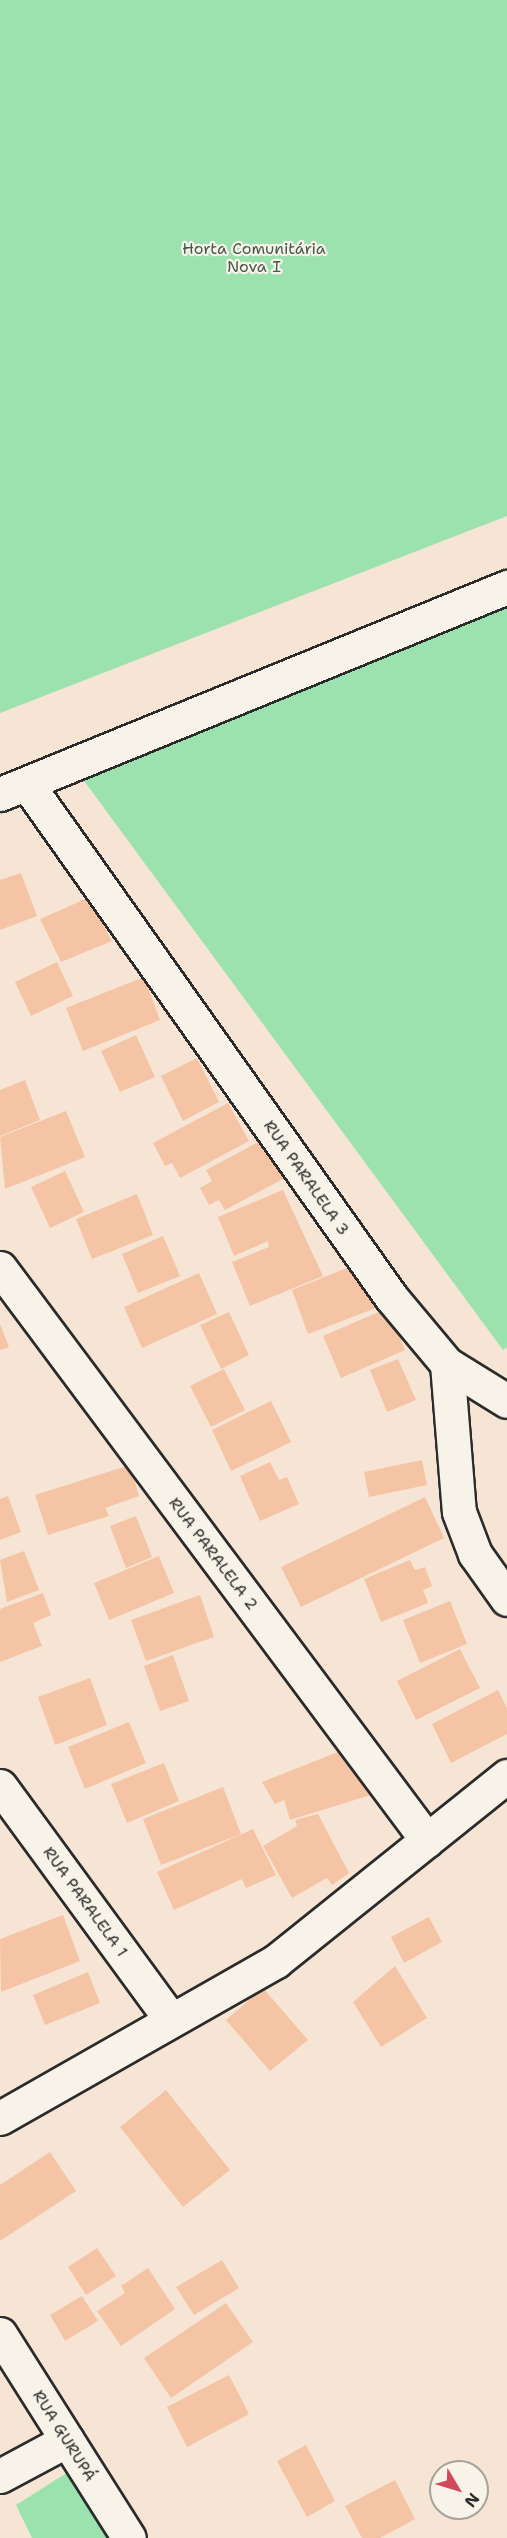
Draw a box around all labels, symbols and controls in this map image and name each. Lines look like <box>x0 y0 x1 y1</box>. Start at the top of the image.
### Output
park label: Horta Comunitária Nova I <box>182 239 326 277</box>
street label: RUA PARALELA 3 <box>259 1117 353 1239</box>
street label: RUA PARALELA 2 <box>164 1494 262 1614</box>
street label: RUA PARALELA 1 <box>39 1843 131 1961</box>
street label: RUA GURUPÁ <box>28 2387 100 2485</box>
north arrow <box>429 2460 489 2520</box>
text: N <box>460 2489 484 2512</box>

